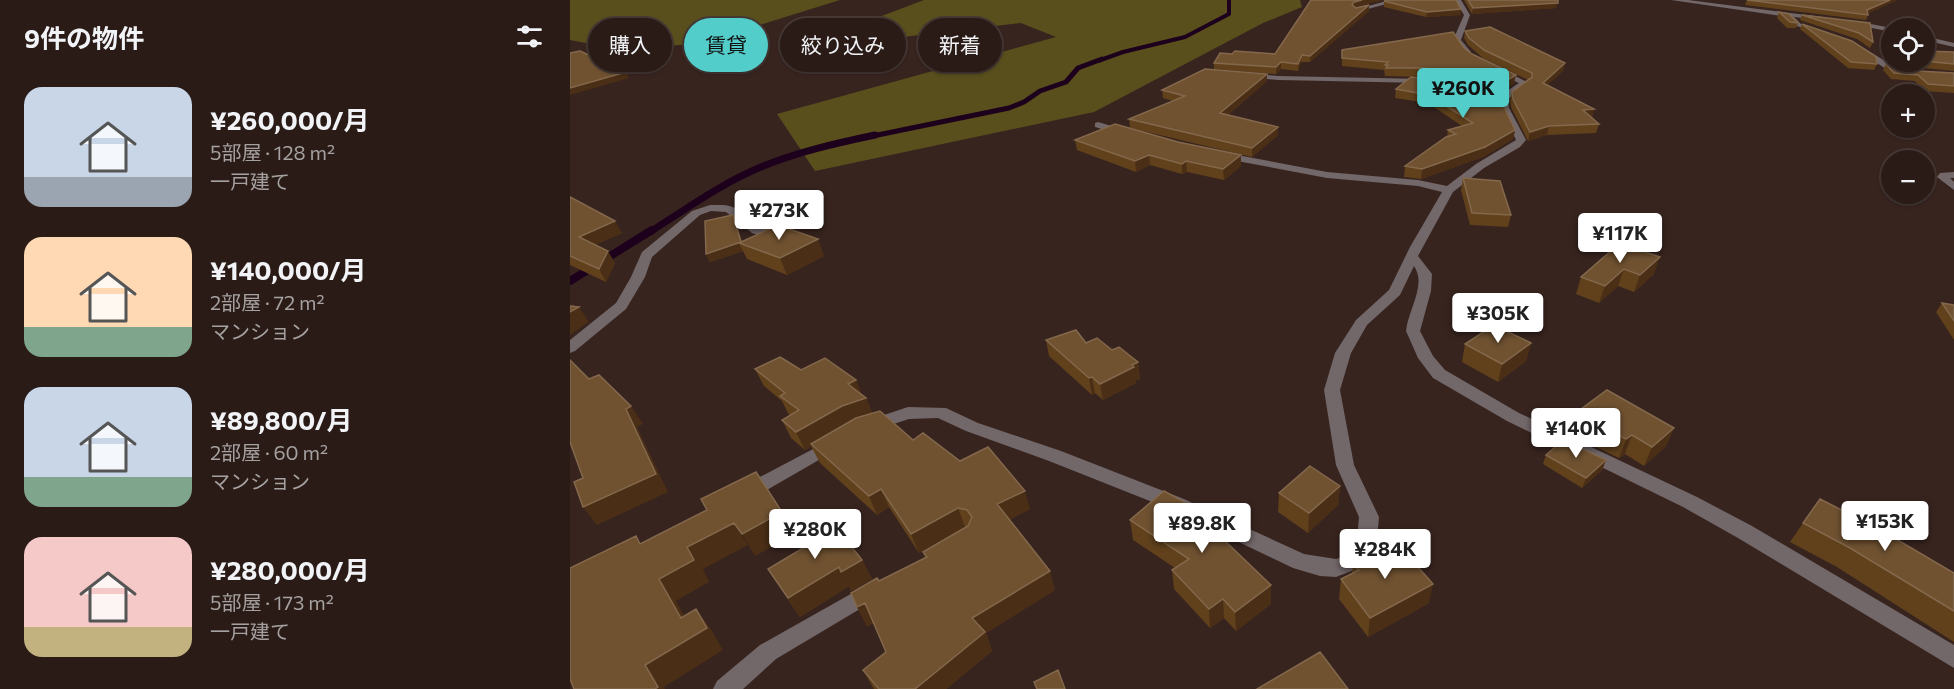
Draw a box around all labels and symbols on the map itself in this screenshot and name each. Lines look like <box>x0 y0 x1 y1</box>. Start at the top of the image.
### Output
pin: ¥260K <box>1421 68 1505 119</box>
pin: ¥273K <box>737 190 821 241</box>
pin: ¥117K <box>1578 213 1662 264</box>
pin: ¥305K <box>1456 293 1540 344</box>
pin: ¥140K <box>1534 408 1618 459</box>
pin: ¥153K <box>1843 501 1927 552</box>
pin: ¥89.8K <box>1153 503 1251 554</box>
pin: ¥280K <box>773 509 857 560</box>
pin: ¥284K <box>1343 529 1427 580</box>

